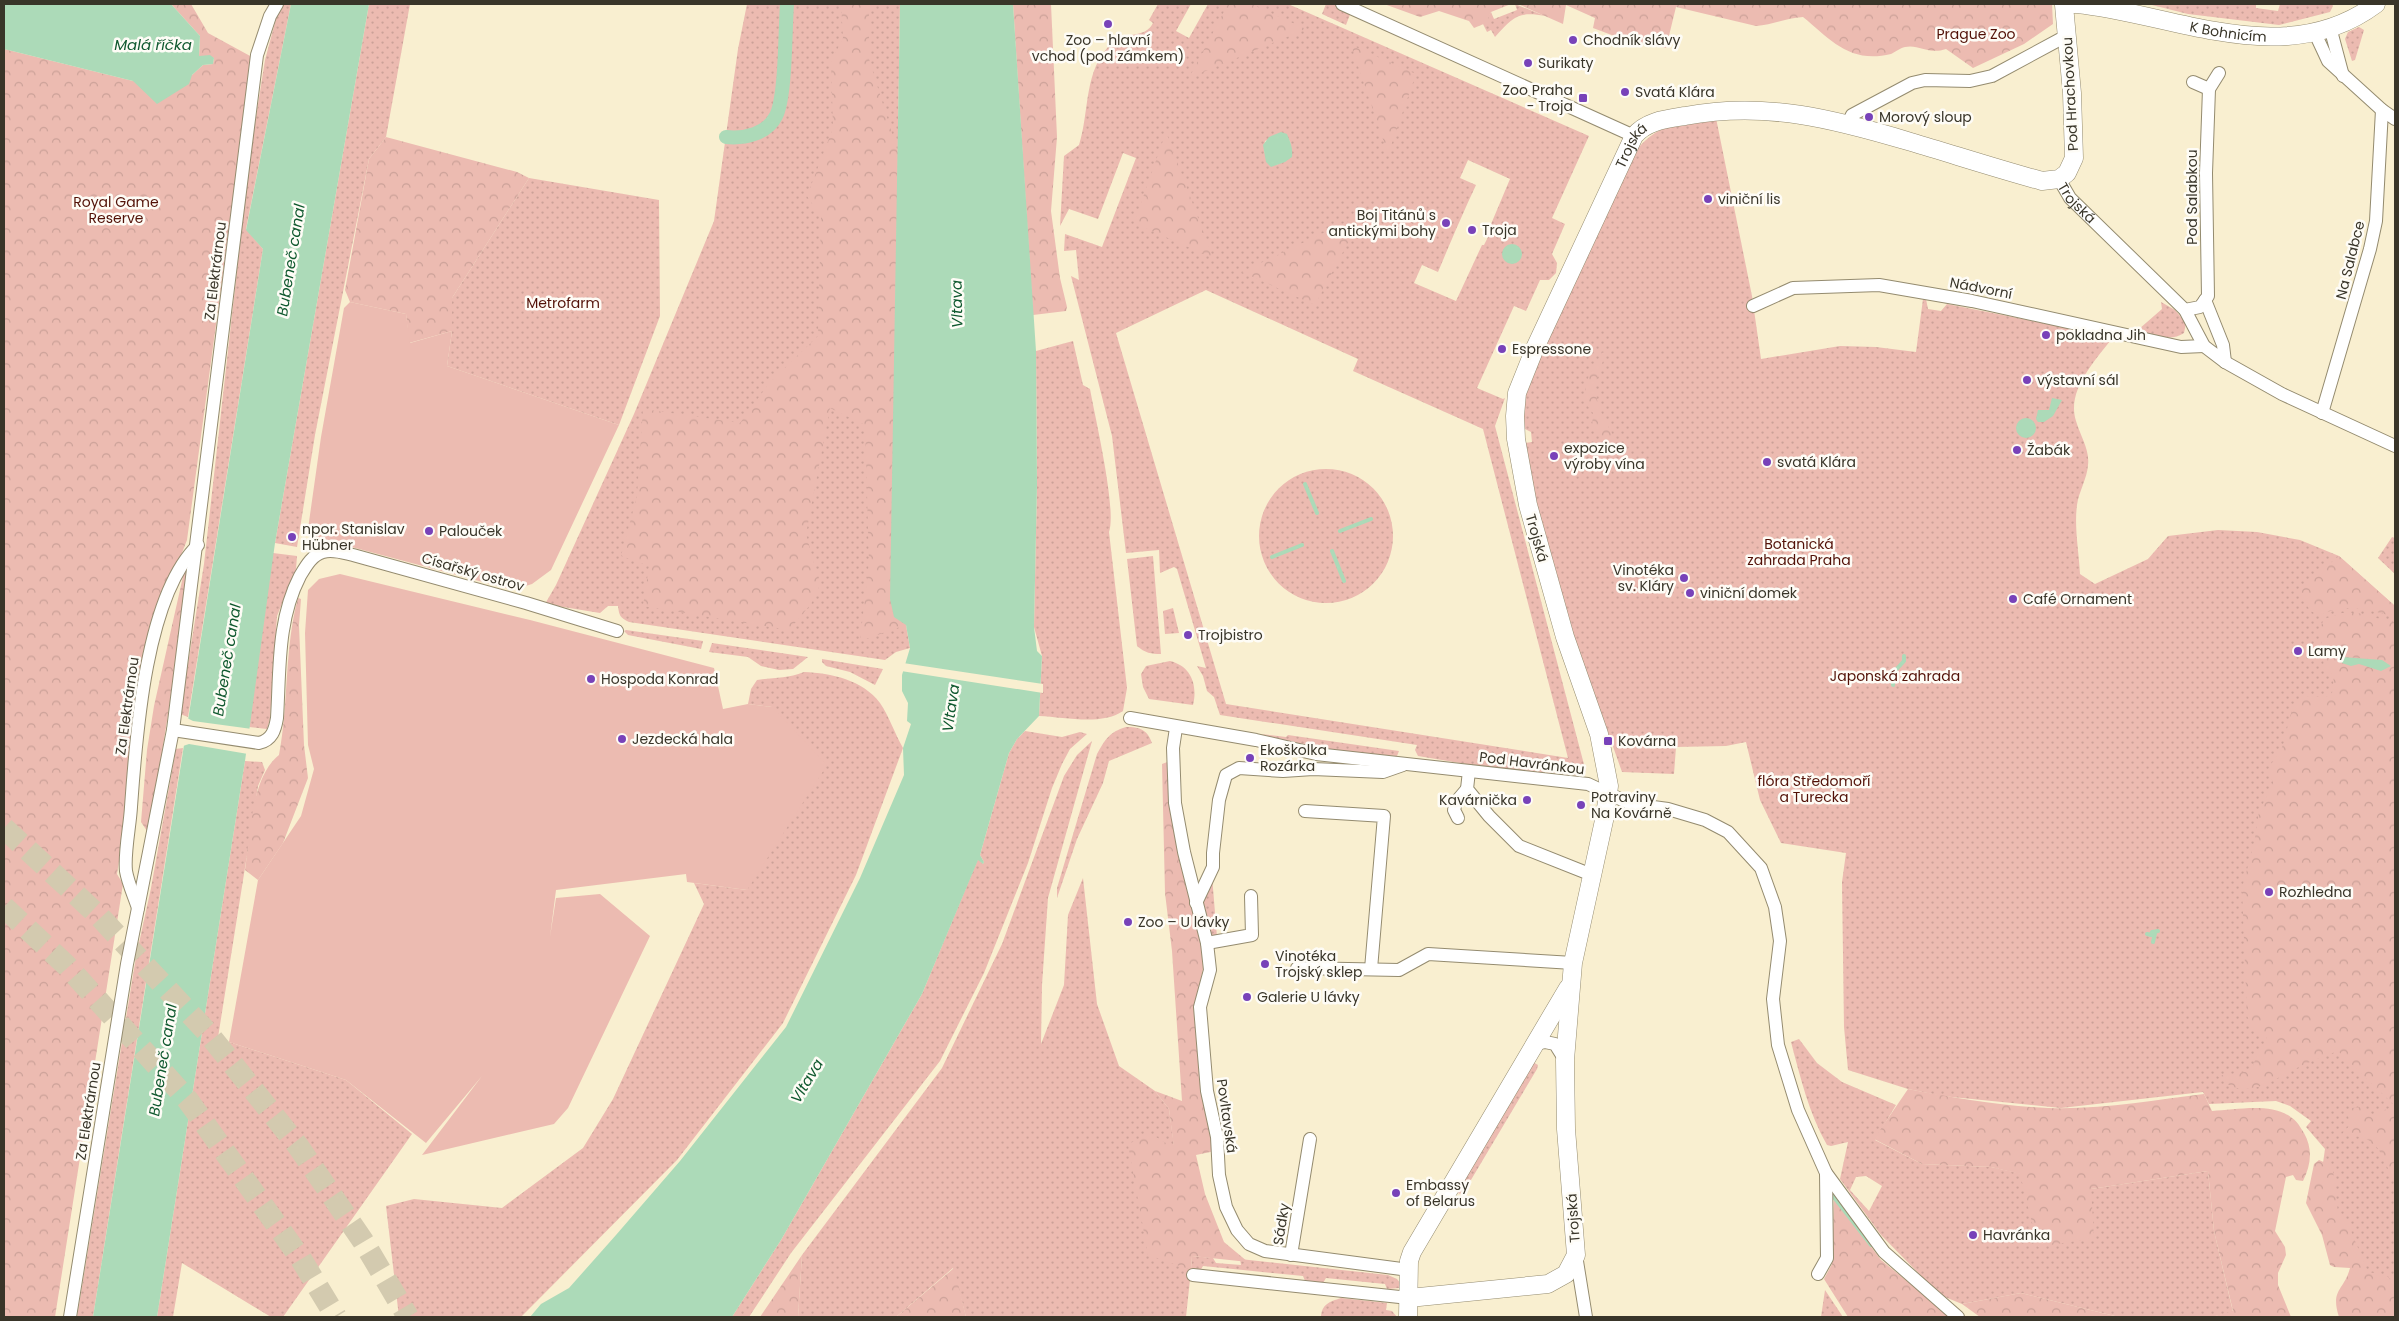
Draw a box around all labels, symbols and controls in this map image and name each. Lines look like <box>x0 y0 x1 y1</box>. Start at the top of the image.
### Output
street label: K Bohnicím <box>2188 16 2267 47</box>
marker: Zoo – hlavní vchod (pod zámkem) <box>1102 18 1114 30</box>
park label: Prague Zoo <box>1936 24 2016 44</box>
place label: Zoo – hlavní vchod (pod zámkem) <box>1032 30 1184 66</box>
place label: Chodník slávy <box>1583 30 1681 50</box>
water label: Malá říčka <box>114 34 192 55</box>
marker: Chodník slávy <box>1567 34 1579 46</box>
street label: Pod Hrachovkou <box>2057 37 2083 151</box>
place label: Surikaty <box>1538 53 1594 73</box>
marker: Surikaty <box>1522 57 1534 69</box>
place label: Zoo Praha - Troja <box>1503 80 1573 116</box>
place label: Svatá Klára <box>1635 82 1715 102</box>
marker: Svatá Klára <box>1619 86 1631 98</box>
marker: Zoo Praha - Troja <box>1577 92 1589 104</box>
place label: Morový sloup <box>1879 107 1972 127</box>
marker: Morový sloup <box>1863 111 1875 123</box>
street label: Trojská <box>1610 118 1651 171</box>
street label: Pod Salabkou <box>2182 149 2202 245</box>
street label: Trojská <box>2053 179 2100 228</box>
place label: viniční lis <box>1718 189 1781 209</box>
park label: Royal Game Reserve <box>73 192 159 228</box>
marker: viniční lis <box>1702 193 1714 205</box>
water label: Bubeneč canal <box>271 202 310 318</box>
place label: Boj Titánů s antickými bohy <box>1329 205 1436 241</box>
marker: Boj Titánů s antickými bohy <box>1440 217 1452 229</box>
street label: Na Salabce <box>2331 218 2369 301</box>
place label: Troja <box>1482 220 1517 240</box>
street label: Za Elektrárnou <box>199 221 231 321</box>
marker: Troja <box>1466 224 1478 236</box>
street label: Nádvorní <box>1948 272 2014 304</box>
water label: Vltava <box>946 280 967 328</box>
park label: Metrofarm <box>526 293 600 313</box>
place label: pokladna Jih <box>2056 325 2146 345</box>
marker: pokladna Jih <box>2040 329 2052 341</box>
place label: Espressone <box>1512 339 1591 359</box>
marker: Espressone <box>1496 343 1508 355</box>
place label: výstavní sál <box>2037 370 2119 390</box>
marker: výstavní sál <box>2021 374 2033 386</box>
place label: expozice výroby vína <box>1564 438 1645 474</box>
place label: Žabák <box>2027 440 2071 460</box>
marker: Žabák <box>2011 444 2023 456</box>
marker: expozice výroby vína <box>1548 450 1560 462</box>
place label: svatá Klára <box>1777 452 1856 472</box>
marker: svatá Klára <box>1761 456 1773 468</box>
street label: Trojská <box>1521 512 1553 564</box>
place label: npor. Stanislav Hübner <box>302 519 405 555</box>
place label: Palouček <box>439 521 503 541</box>
marker: Palouček <box>423 525 435 537</box>
marker: npor. Stanislav Hübner <box>286 531 298 543</box>
park label: Botanická zahrada Praha <box>1747 534 1851 570</box>
street label: Císařský ostrov <box>419 548 527 596</box>
place label: Vinotéka sv. Kláry <box>1613 560 1674 596</box>
marker: Vinotéka sv. Kláry <box>1678 572 1690 584</box>
place label: viniční domek <box>1700 583 1798 603</box>
marker: viniční domek <box>1684 587 1696 599</box>
place label: Café Ornament <box>2023 589 2132 609</box>
marker: Café Ornament <box>2007 593 2019 605</box>
water label: Bubeneč canal <box>207 602 246 718</box>
place label: Trojbistro <box>1198 625 1263 645</box>
marker: Trojbistro <box>1182 629 1194 641</box>
place label: Lamy <box>2308 641 2346 661</box>
marker: Lamy <box>2292 645 2304 657</box>
street label: Za Elektrárnou <box>110 655 144 757</box>
park label: Japonská zahrada <box>1830 666 1960 686</box>
place label: Hospoda Konrad <box>601 669 719 689</box>
marker: Hospoda Konrad <box>585 673 597 685</box>
water label: Vltava <box>937 683 964 733</box>
place label: Jezdecká hala <box>632 729 733 749</box>
place label: Kovárna <box>1618 731 1676 751</box>
marker: Jezdecká hala <box>616 733 628 745</box>
marker: Kovárna <box>1602 735 1614 747</box>
place label: Ekoškolka Rozárka <box>1260 740 1327 776</box>
street label: Pod Havránkou <box>1478 747 1586 779</box>
marker: Ekoškolka Rozárka <box>1244 752 1256 764</box>
park label: flóra Středomoří a Turecka <box>1757 771 1871 807</box>
place label: Potraviny Na Kovárně <box>1591 787 1672 823</box>
place label: Kavárnička <box>1439 790 1517 810</box>
marker: Kavárnička <box>1521 794 1533 806</box>
marker: Potraviny Na Kovárně <box>1575 799 1587 811</box>
place label: Rozhledna <box>2279 882 2352 902</box>
marker: Rozhledna <box>2263 886 2275 898</box>
place label: Zoo – U lávky <box>1138 912 1230 932</box>
marker: Zoo – U lávky <box>1122 916 1134 928</box>
place label: Vinotéka Trojský sklep <box>1275 946 1362 982</box>
marker: Vinotéka Trojský sklep <box>1259 958 1271 970</box>
place label: Galerie U lávky <box>1257 987 1360 1007</box>
marker: Galerie U lávky <box>1241 991 1253 1003</box>
water label: Bubeneč canal <box>143 1002 182 1118</box>
water label: Vltava <box>785 1055 828 1107</box>
street label: Za Elektrárnou <box>70 1060 106 1162</box>
street label: Povltavská <box>1212 1078 1242 1154</box>
place label: Embassy of Belarus <box>1406 1175 1475 1211</box>
marker: Embassy of Belarus <box>1390 1187 1402 1199</box>
street label: Trojská <box>1561 1193 1585 1243</box>
street label: Sádky <box>1268 1201 1294 1246</box>
place label: Havránka <box>1983 1225 2050 1245</box>
marker: Havránka <box>1967 1229 1979 1241</box>

